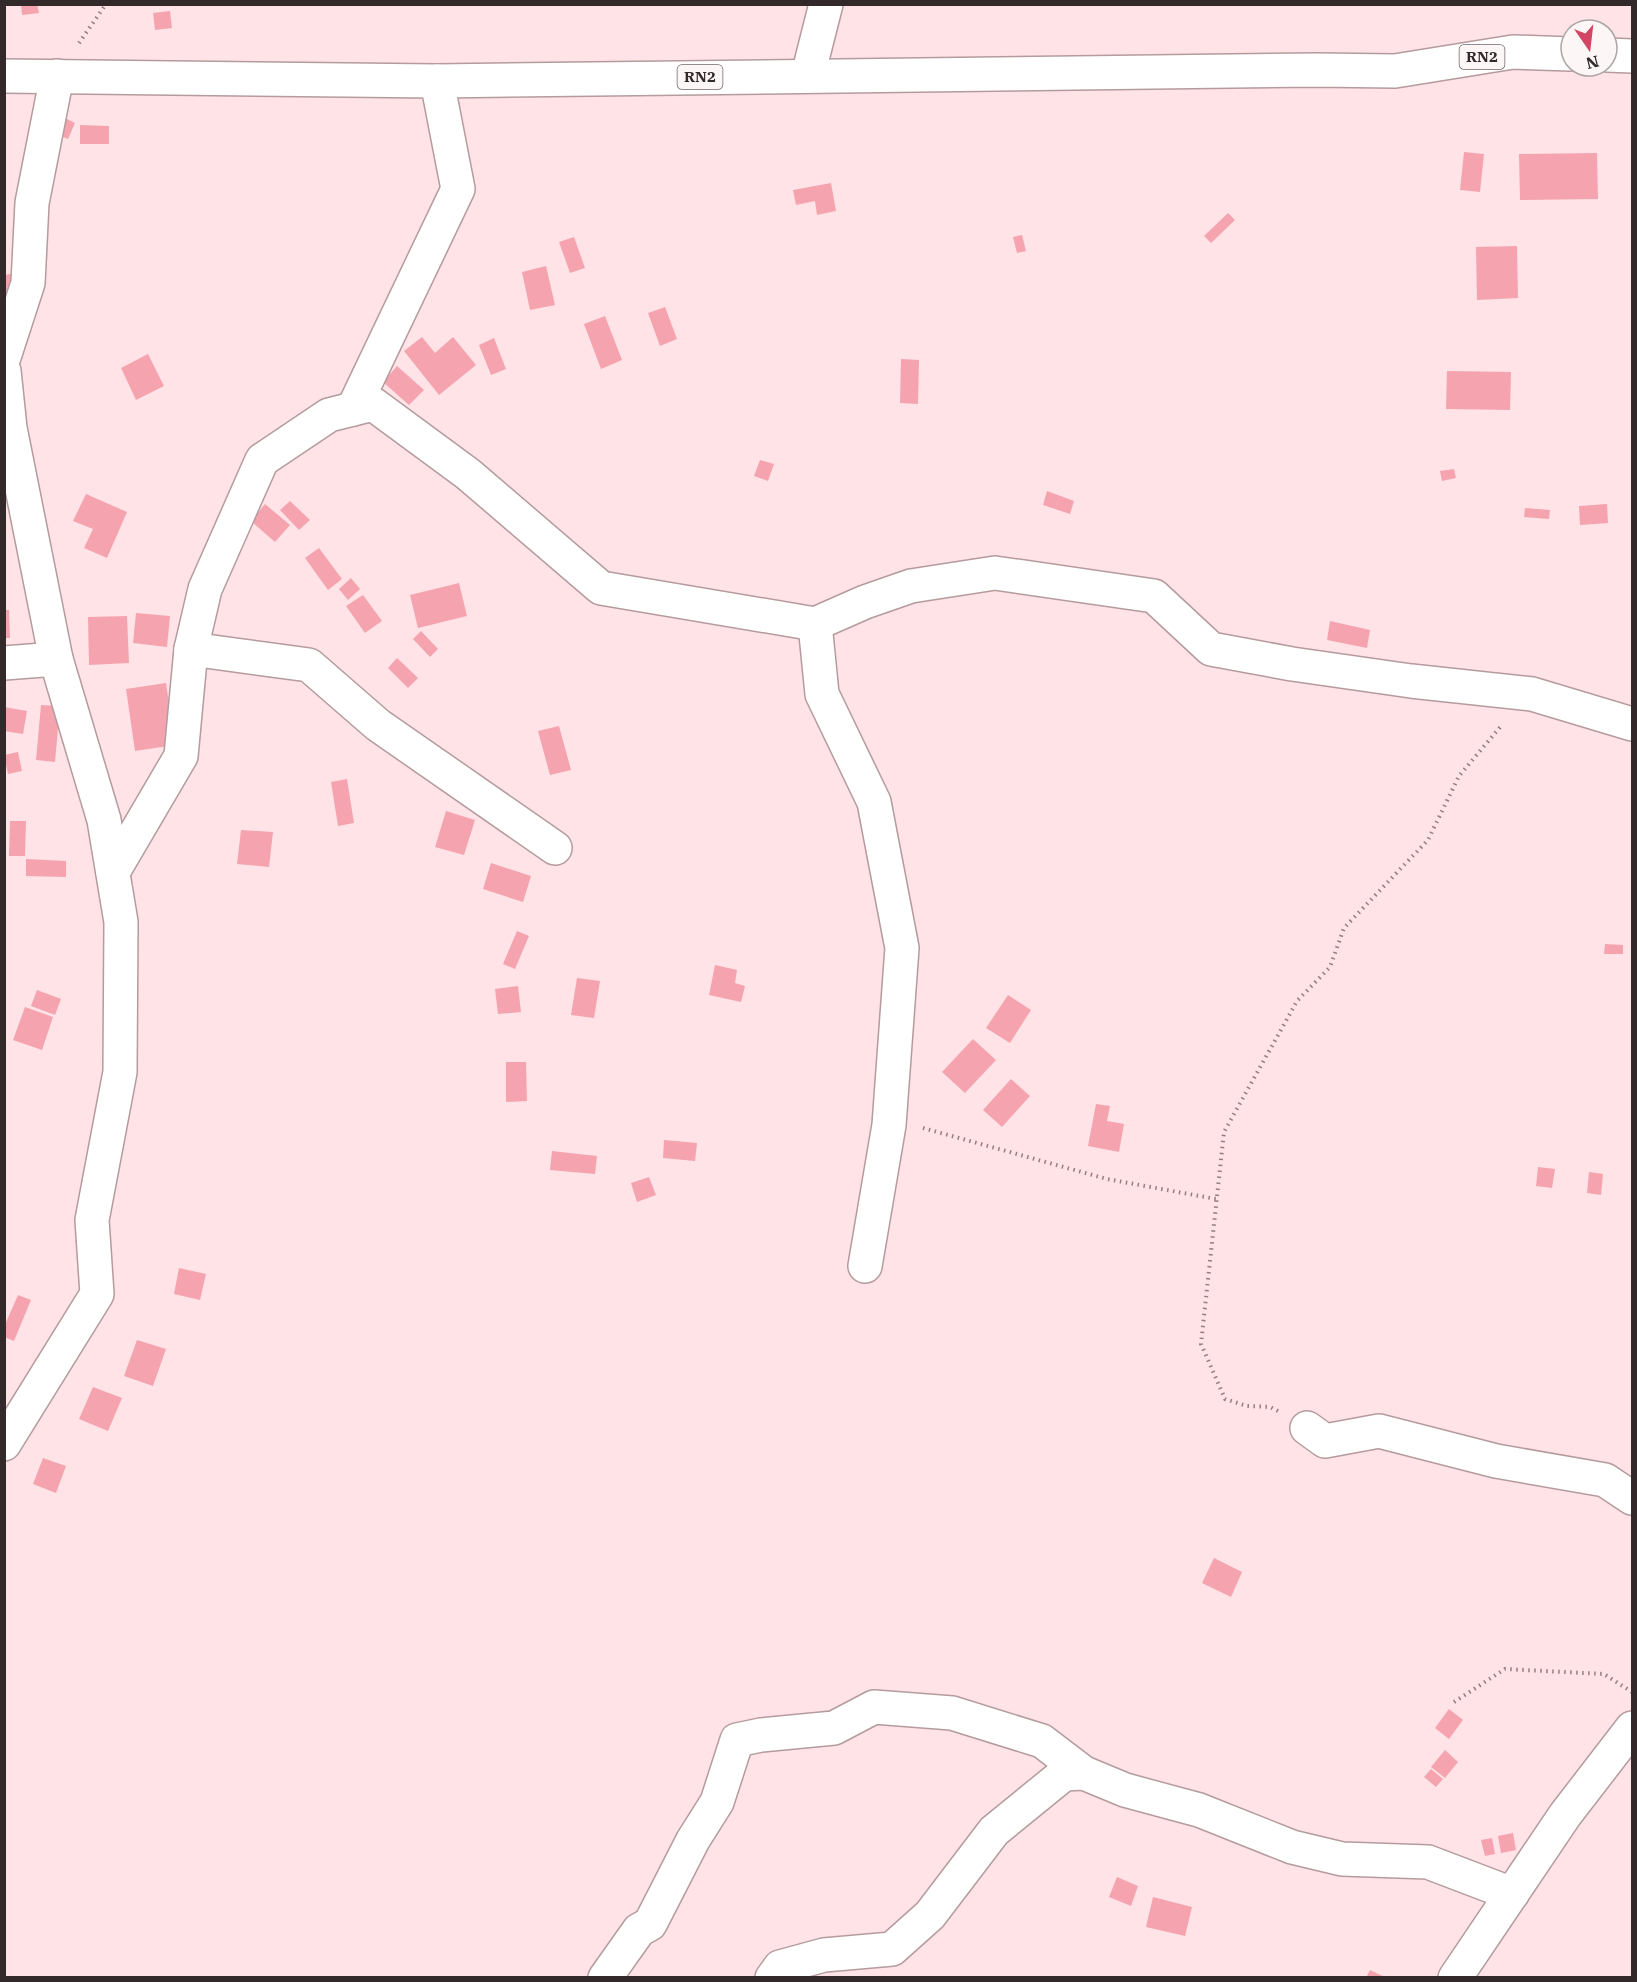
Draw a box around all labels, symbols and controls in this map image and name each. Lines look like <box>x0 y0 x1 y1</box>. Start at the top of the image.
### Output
north arrow <box>1559 18 1619 78</box>
road number: RN2 <box>1460 45 1504 69</box>
text: N <box>1584 51 1601 74</box>
road number: RN2 <box>678 65 722 89</box>

